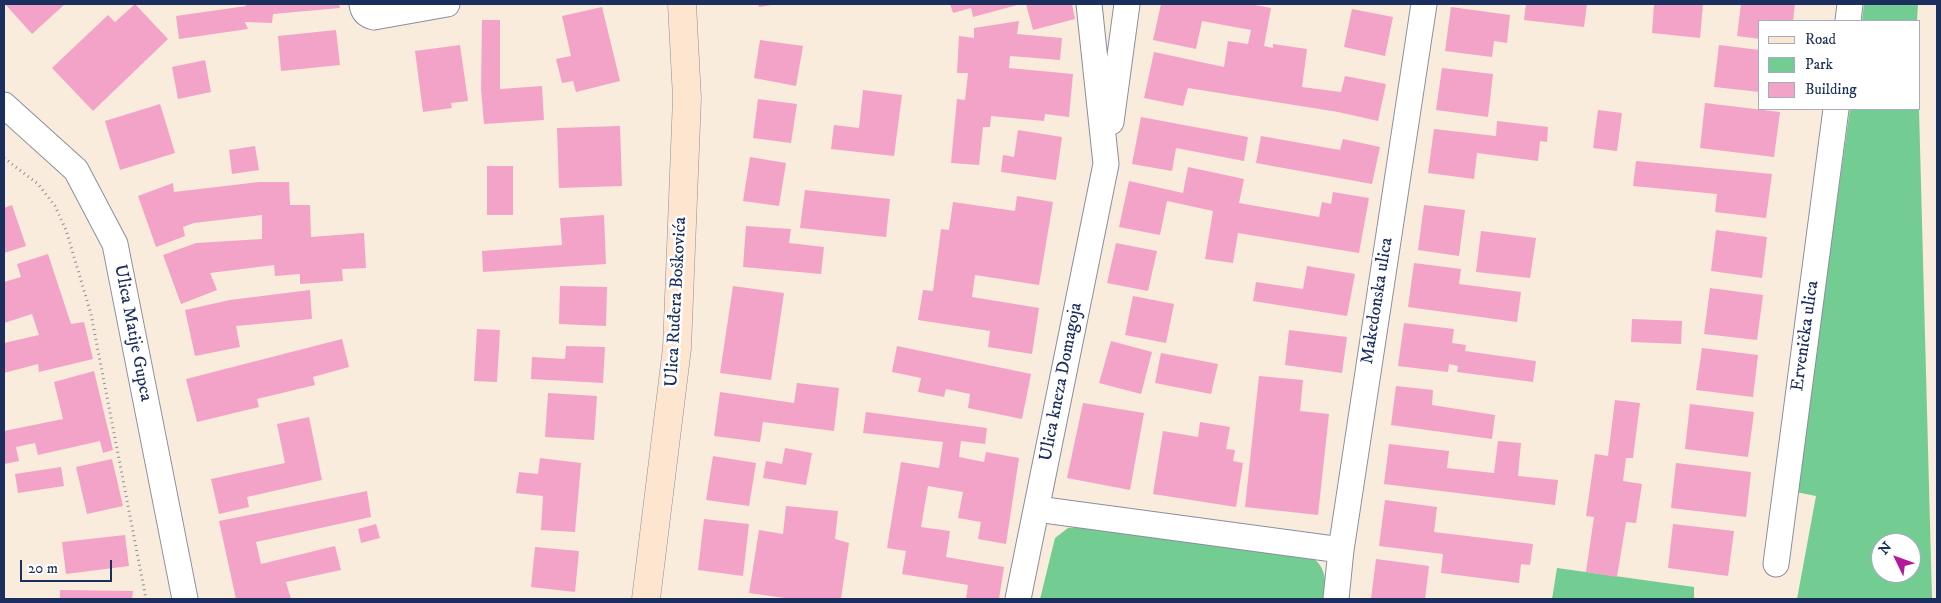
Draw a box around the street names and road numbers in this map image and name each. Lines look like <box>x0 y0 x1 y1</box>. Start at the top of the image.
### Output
street label: Ulica Ruđera Boškovića <box>662 216 692 388</box>
street label: Makedonska ulica <box>1357 236 1399 366</box>
street label: Ulica Matije Gupca <box>108 263 156 403</box>
street label: Ervenička ulica <box>1788 279 1824 393</box>
street label: Ulica kneza Domagoja <box>1036 301 1088 463</box>

